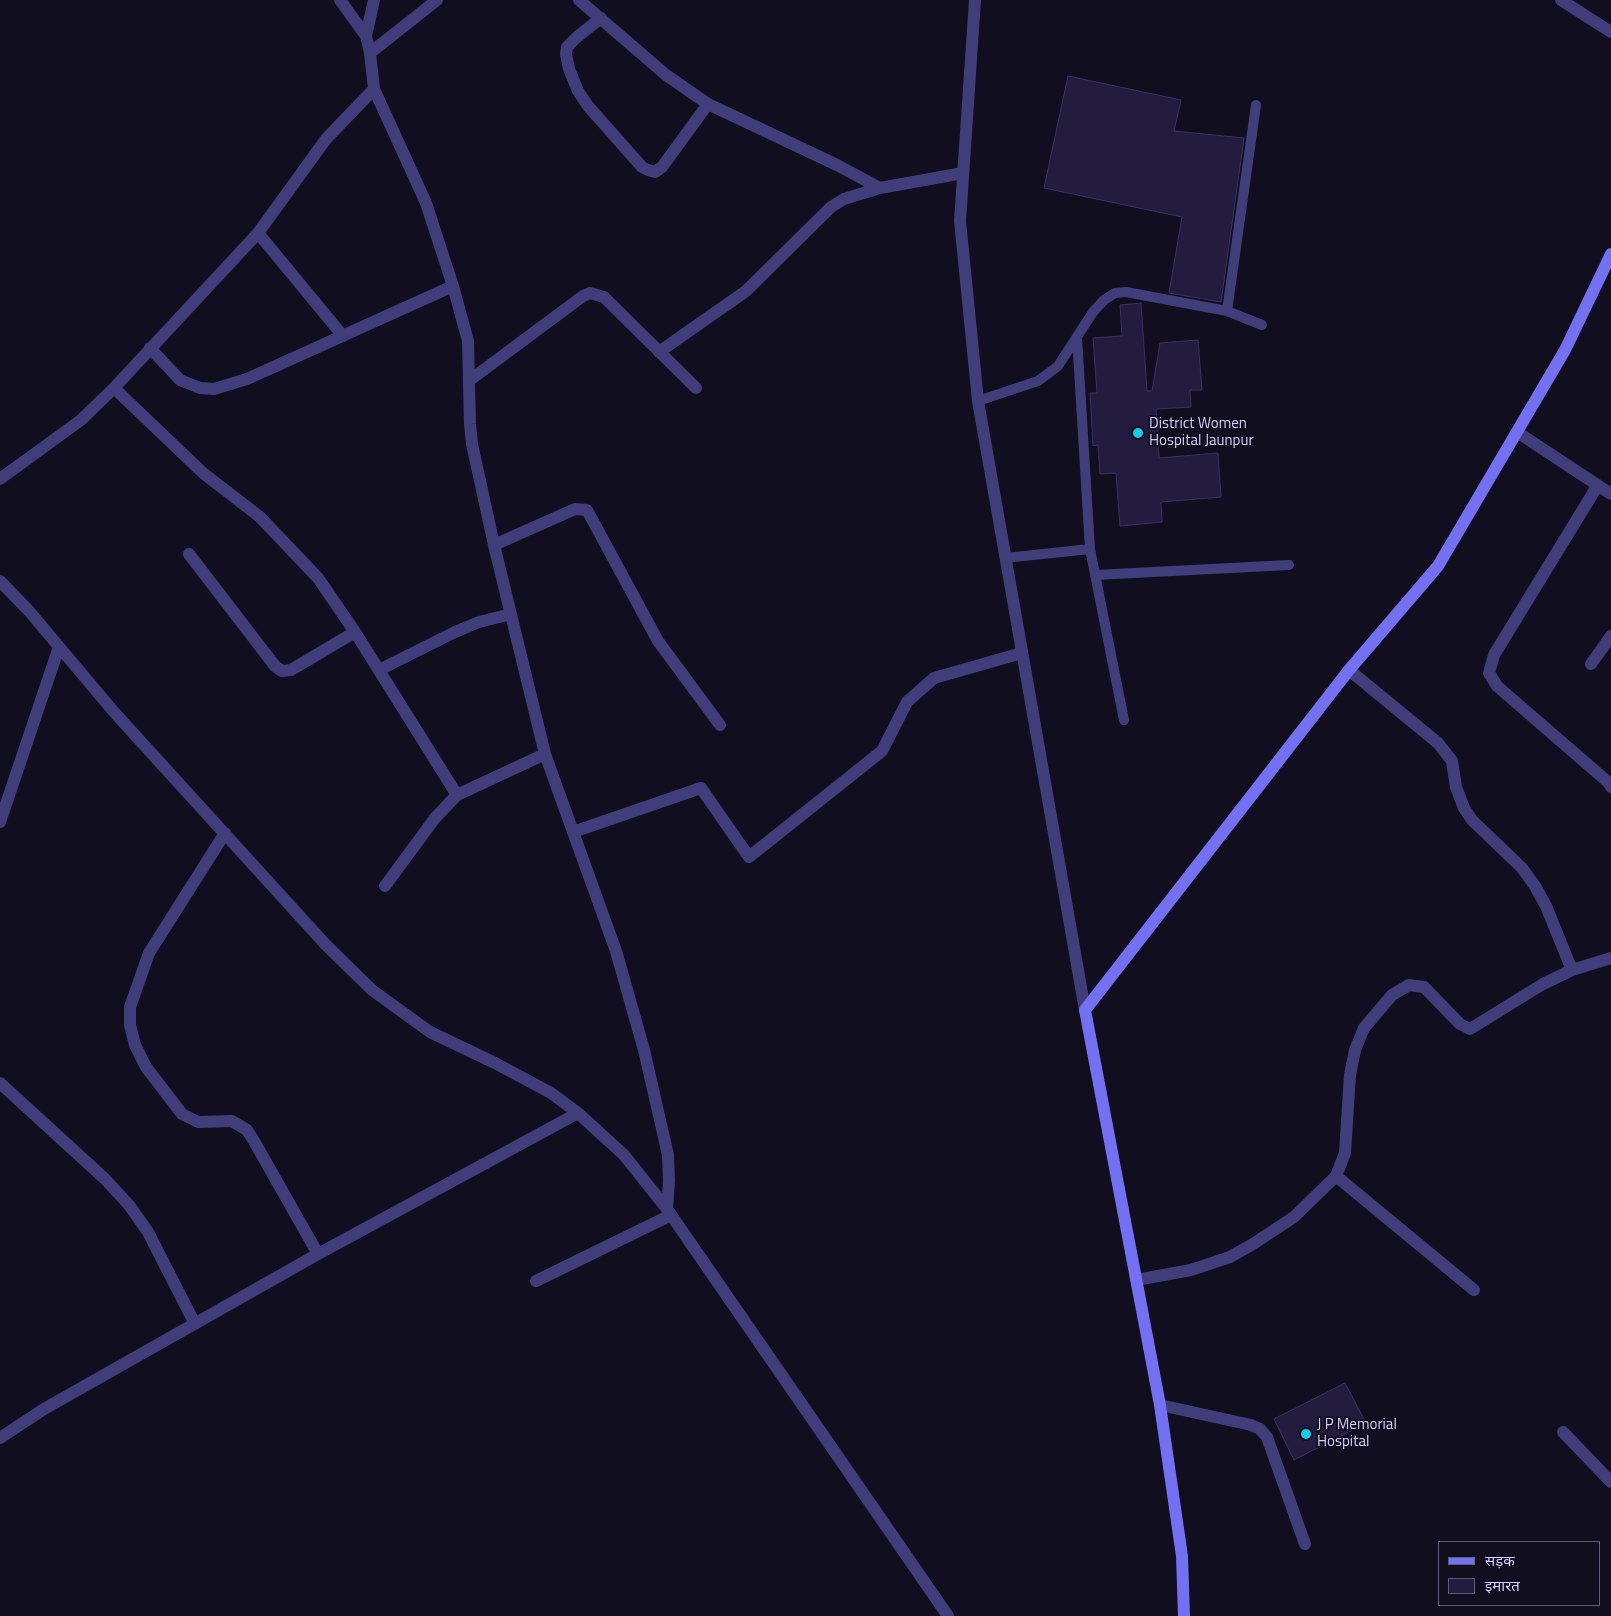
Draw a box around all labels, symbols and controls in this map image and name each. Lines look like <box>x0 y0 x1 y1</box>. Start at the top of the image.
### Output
place label: District Women Hospital Jaunpur <box>1149 415 1254 450</box>
marker: District Women Hospital Jaunpur <box>1131 426 1145 440</box>
place label: J P Memorial Hospital <box>1317 1416 1397 1451</box>
marker: J P Memorial Hospital <box>1299 1427 1313 1441</box>
legend <box>1438 1541 1601 1606</box>
text: सड़क <box>1485 1549 1515 1572</box>
text: इमारत <box>1485 1574 1520 1597</box>

